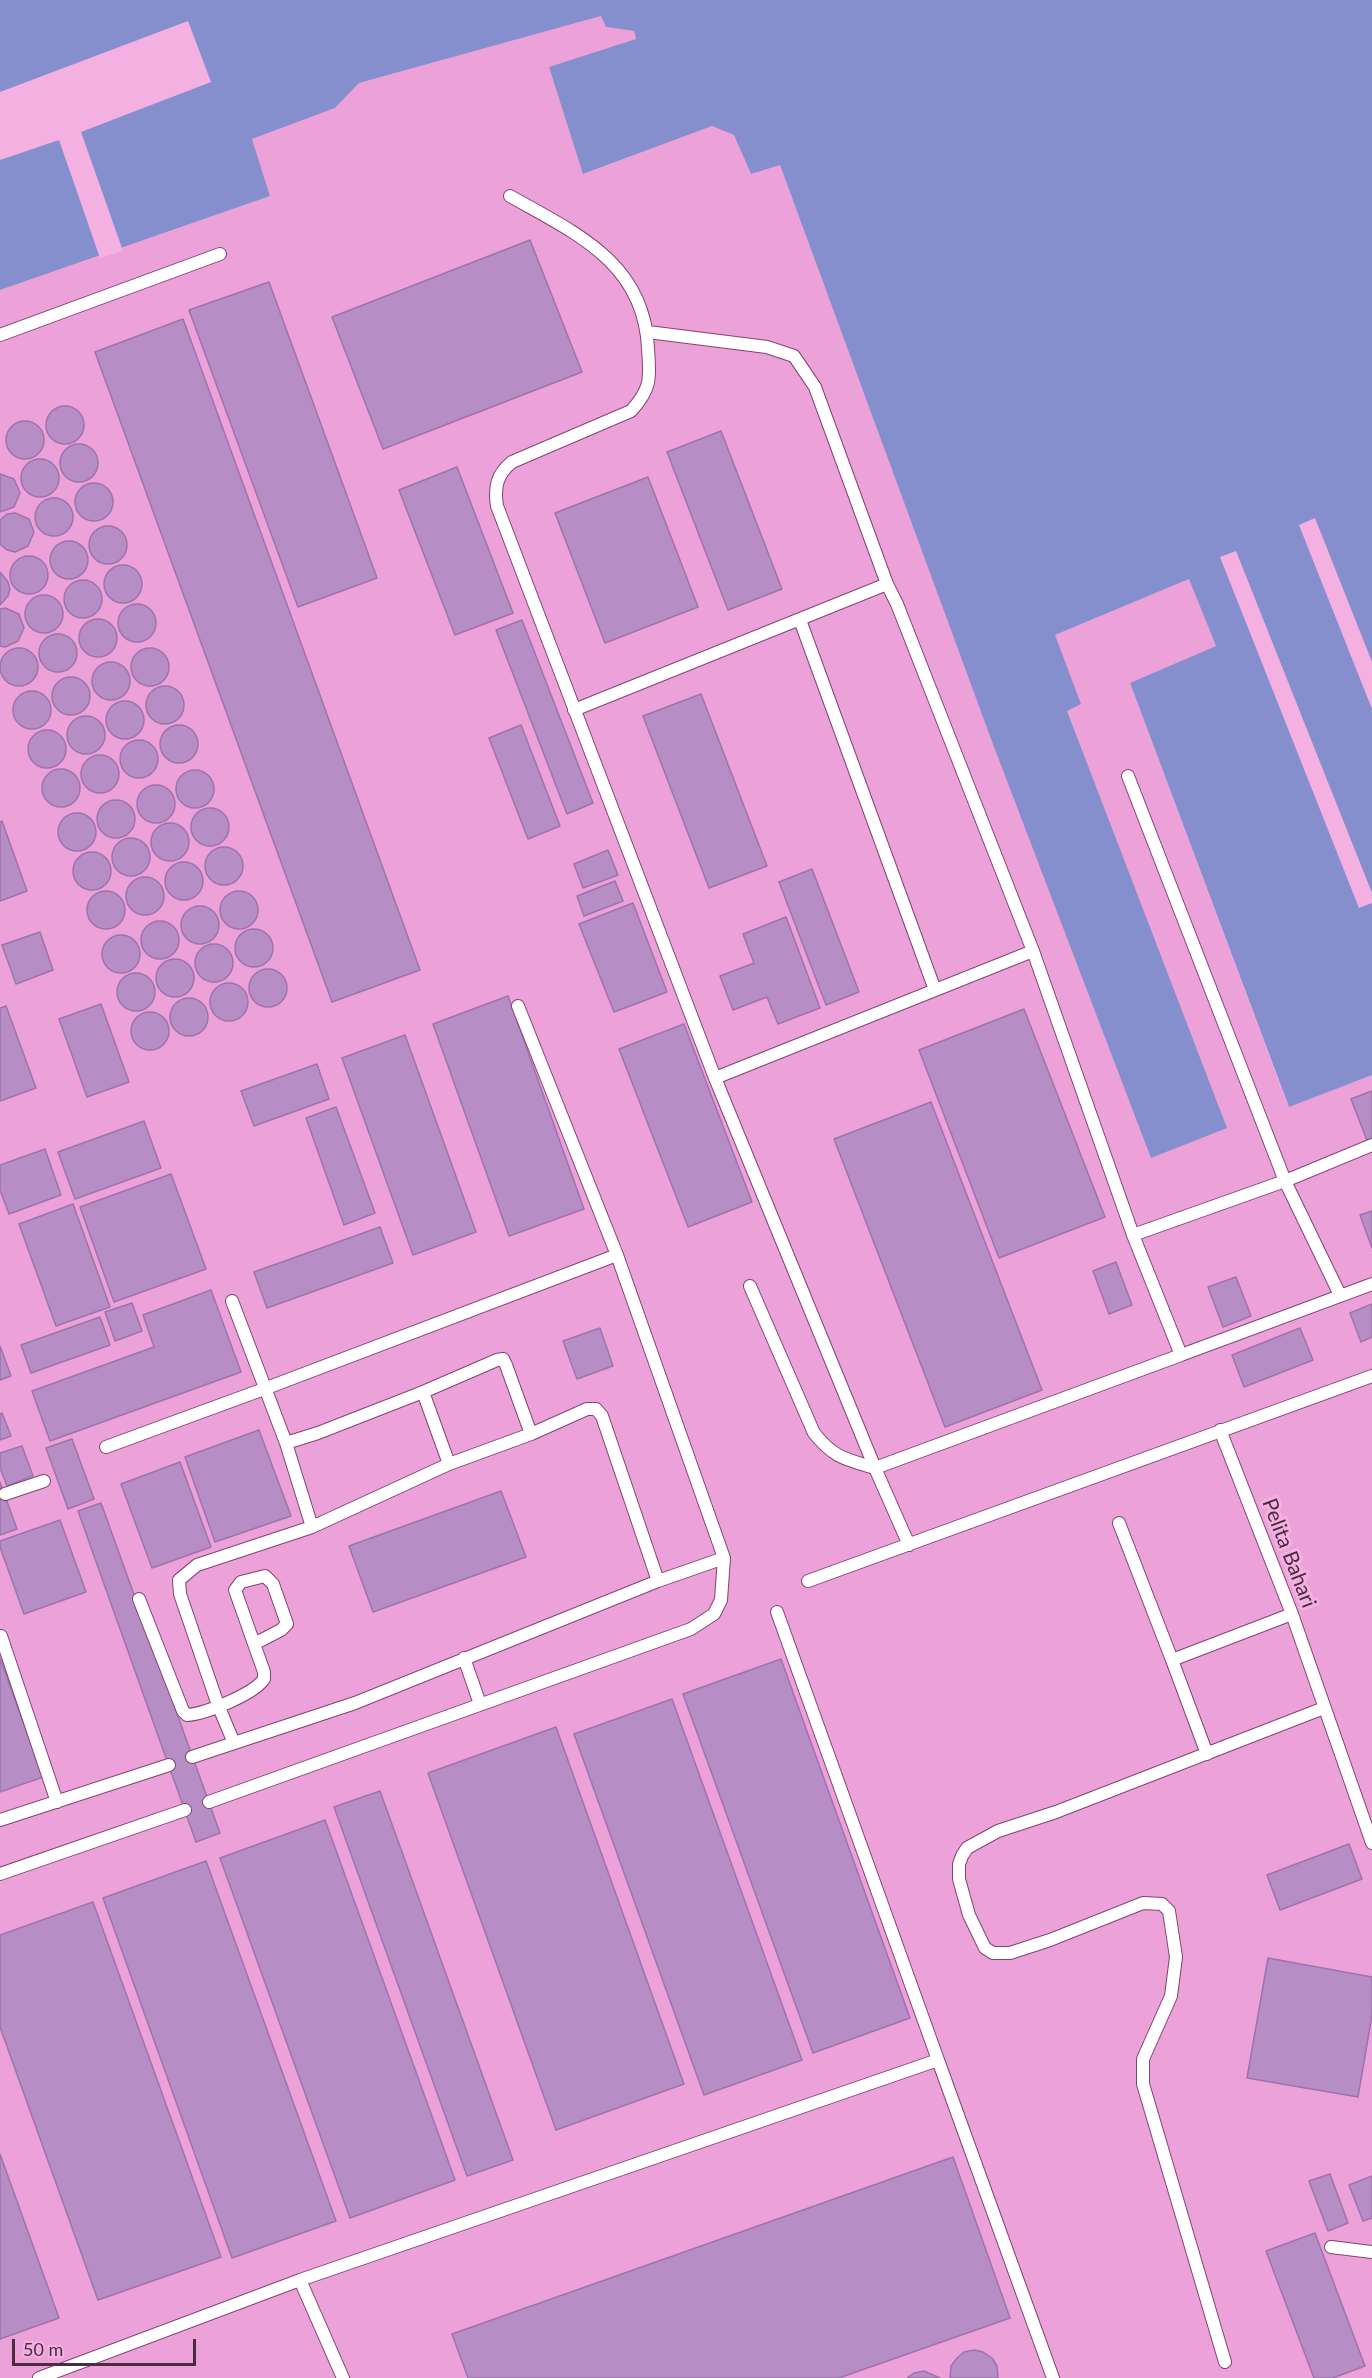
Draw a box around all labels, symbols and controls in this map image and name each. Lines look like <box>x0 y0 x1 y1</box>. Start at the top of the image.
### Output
street label: Pelita Bahari <box>1257 1495 1321 1611</box>
scale bar <box>15 2327 200 2365</box>
text: 50 m <box>23 2338 63 2360</box>

